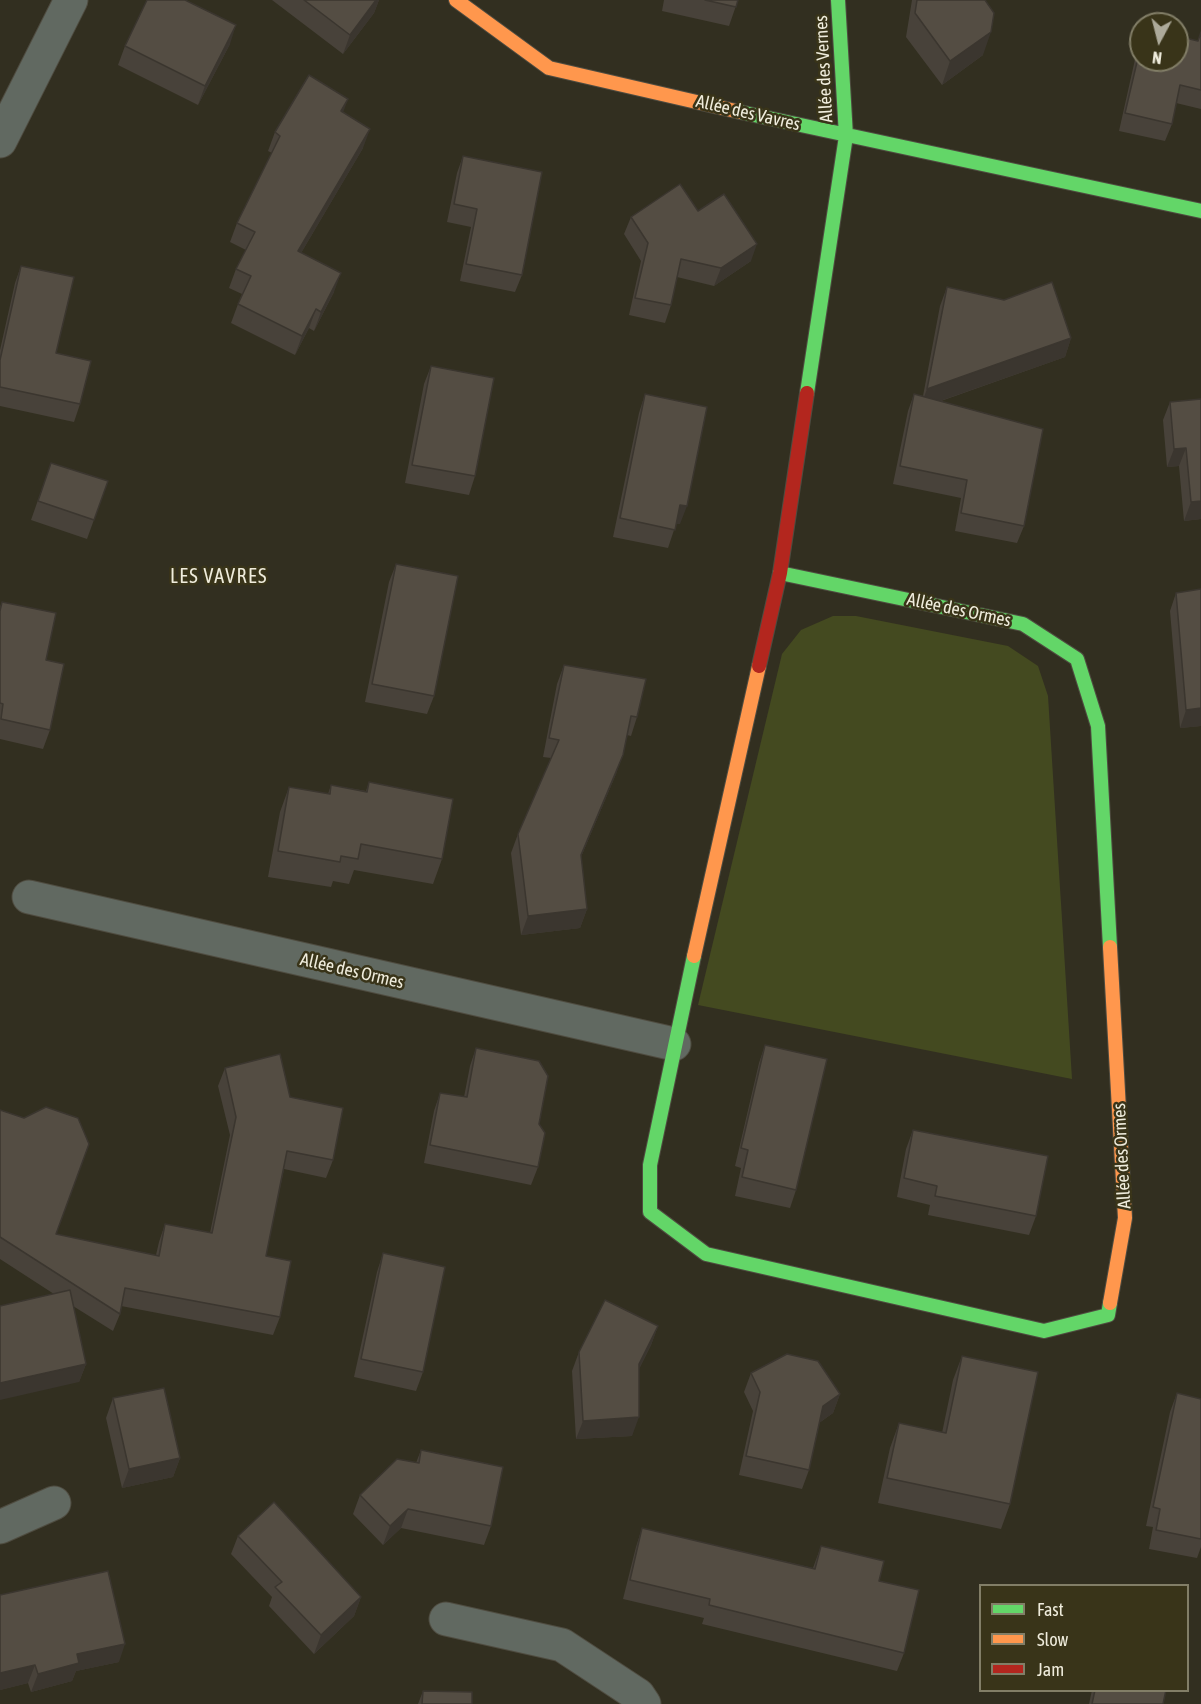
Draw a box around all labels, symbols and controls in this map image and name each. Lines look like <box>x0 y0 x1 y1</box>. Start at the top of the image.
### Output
north arrow <box>1129 12 1189 72</box>
street label: Allée des Vernes <box>810 15 838 123</box>
text: N <box>1151 48 1163 67</box>
street label: Allée des Vavres <box>694 91 802 135</box>
district label: LES VAVRES <box>170 565 268 589</box>
street label: Allée des Ormes <box>905 588 1013 632</box>
street label: Allée des Ormes <box>298 949 406 993</box>
street label: Allée des Ormes <box>1108 1103 1136 1209</box>
legend <box>979 1584 1189 1692</box>
text: Fast <box>1037 1599 1064 1620</box>
text: Slow <box>1037 1629 1068 1650</box>
text: Jam <box>1037 1659 1064 1680</box>

